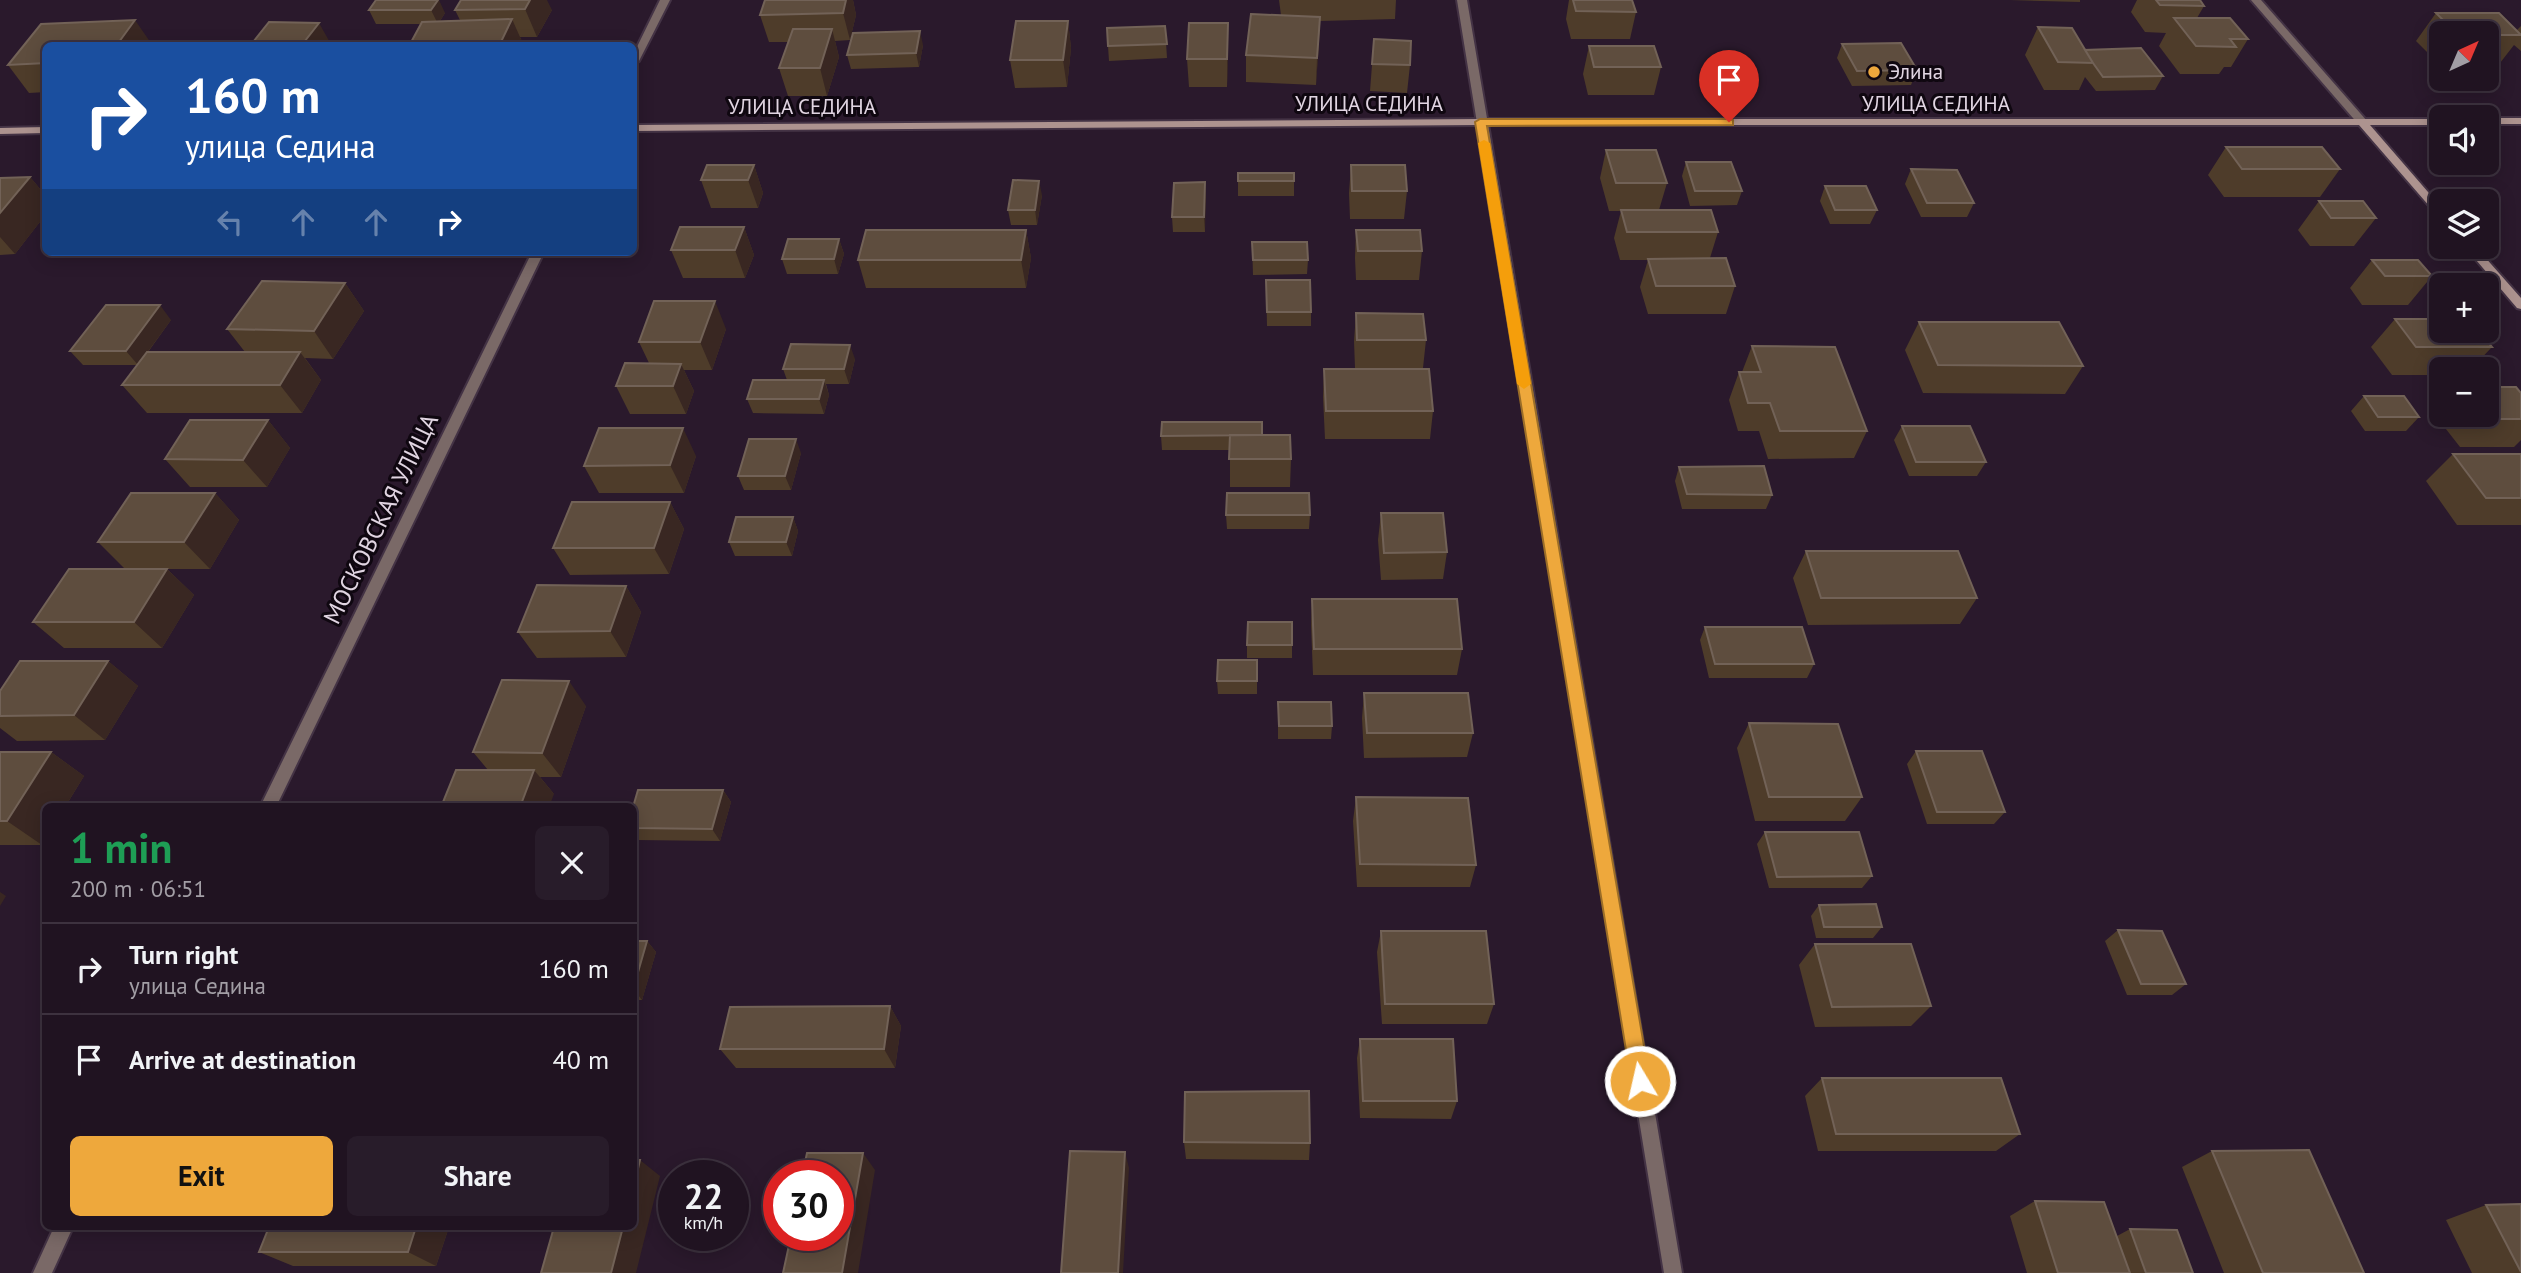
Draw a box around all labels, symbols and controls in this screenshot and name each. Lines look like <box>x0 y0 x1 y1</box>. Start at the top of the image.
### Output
north arrow <box>2429 21 2499 91</box>
map controls <box>2429 21 2499 427</box>
pin <box>1699 50 1759 122</box>
place label: Элина <box>1888 58 1943 85</box>
icon: arrive <box>1710 61 1748 99</box>
text: 160 m <box>185 63 320 127</box>
marker: Элина <box>1866 64 1882 80</box>
icon: right <box>70 70 161 161</box>
street label: УЛИЦА СЕДИНА <box>1295 90 1444 117</box>
street label: УЛИЦА СЕДИНА <box>1862 90 2011 117</box>
street label: УЛИЦА СЕДИНА <box>728 93 877 120</box>
button: sound <box>2429 105 2499 175</box>
text: улица Седина <box>185 125 376 167</box>
button: layers <box>2429 189 2499 259</box>
icon: left <box>211 203 249 241</box>
icon: ahead <box>284 203 322 241</box>
icon: ahead <box>357 203 395 241</box>
icon: right <box>430 203 468 241</box>
button: + <box>2429 273 2499 343</box>
button: − <box>2429 357 2499 427</box>
street label: МОСКОВСКАЯ УЛИЦА <box>316 409 445 629</box>
text: 1 min <box>70 820 172 875</box>
button: close <box>535 826 609 900</box>
text: 200 m · 06:51 <box>70 874 206 903</box>
text: Turn right <box>129 938 238 971</box>
icon: right <box>70 950 108 988</box>
text: 160 m <box>538 952 609 985</box>
text: улица Седина <box>129 971 266 1000</box>
icon: arrive <box>70 1041 108 1079</box>
text: Arrive at destination <box>129 1043 356 1076</box>
text: 40 m <box>553 1043 609 1076</box>
position arrow <box>1603 1044 1677 1118</box>
button: Exit <box>70 1136 333 1216</box>
button: Share <box>347 1136 609 1216</box>
speed limit sign: 30 <box>763 1160 854 1251</box>
text: 22 <box>684 1173 723 1219</box>
text: km/h <box>684 1211 723 1234</box>

